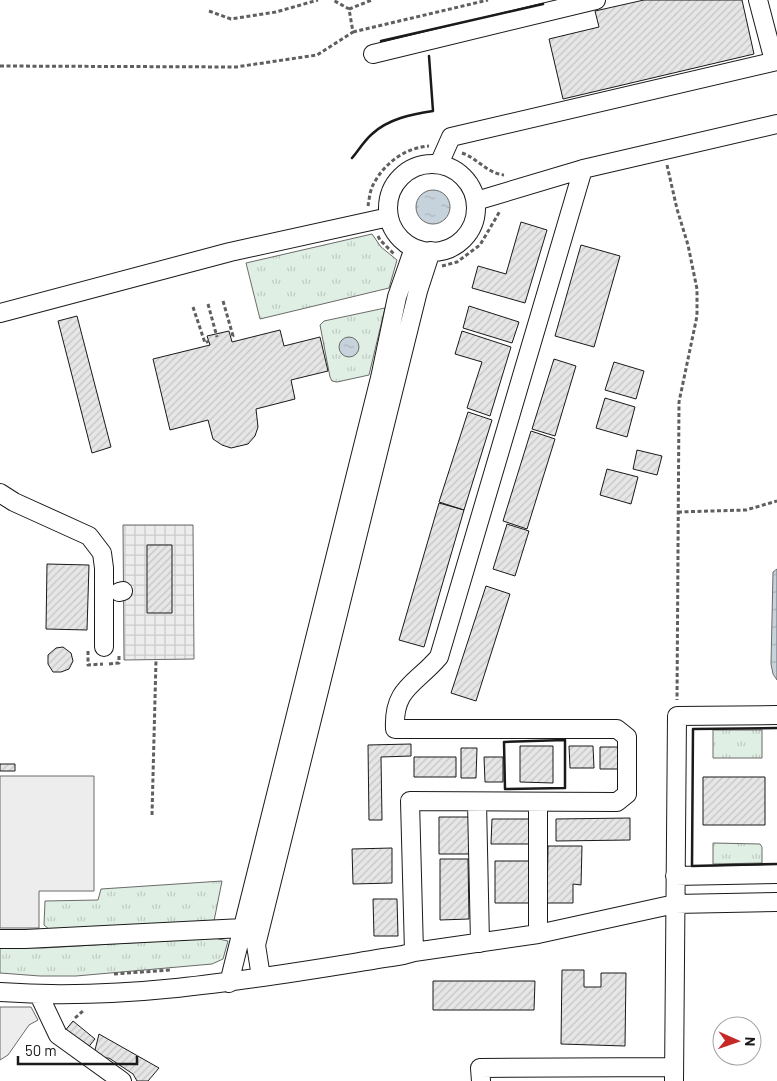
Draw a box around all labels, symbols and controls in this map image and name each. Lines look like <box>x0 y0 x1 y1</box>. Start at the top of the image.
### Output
north arrow <box>712 1016 762 1066</box>
scale bar <box>18 1034 136 1066</box>
text: N <box>742 1037 759 1046</box>
text: 50 m <box>25 1041 57 1059</box>

